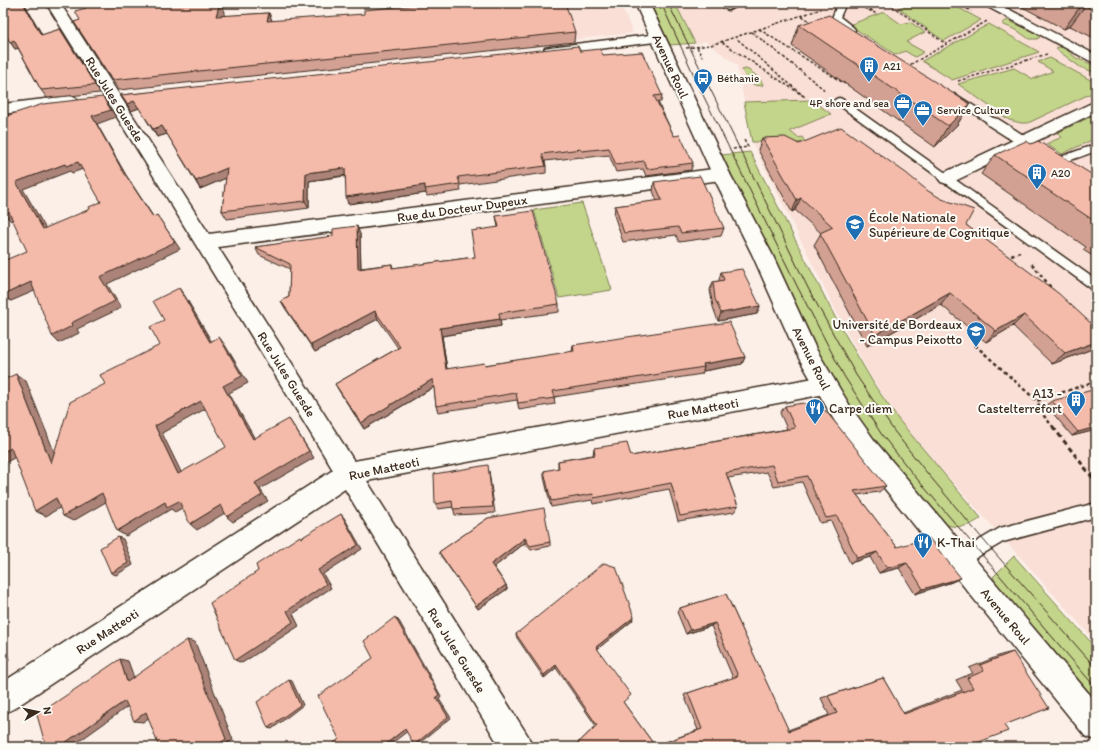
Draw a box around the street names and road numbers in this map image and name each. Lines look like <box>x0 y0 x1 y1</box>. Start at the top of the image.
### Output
street label: Avenue Roul <box>649 32 692 101</box>
street label: Rue Jules Guesde <box>82 54 147 145</box>
street label: Rue du Docteur Dupeux <box>396 192 529 225</box>
street label: Avenue Roul <box>789 324 834 393</box>
street label: Rue Jules Guesde <box>254 329 319 420</box>
street label: Rue Matteoti <box>667 395 740 422</box>
street label: Rue Matteoti <box>348 454 421 483</box>
street label: Avenue Roul <box>978 585 1034 648</box>
street label: Rue Jules Guesde <box>424 605 489 696</box>
street label: Rue Matteoti <box>73 606 141 657</box>

